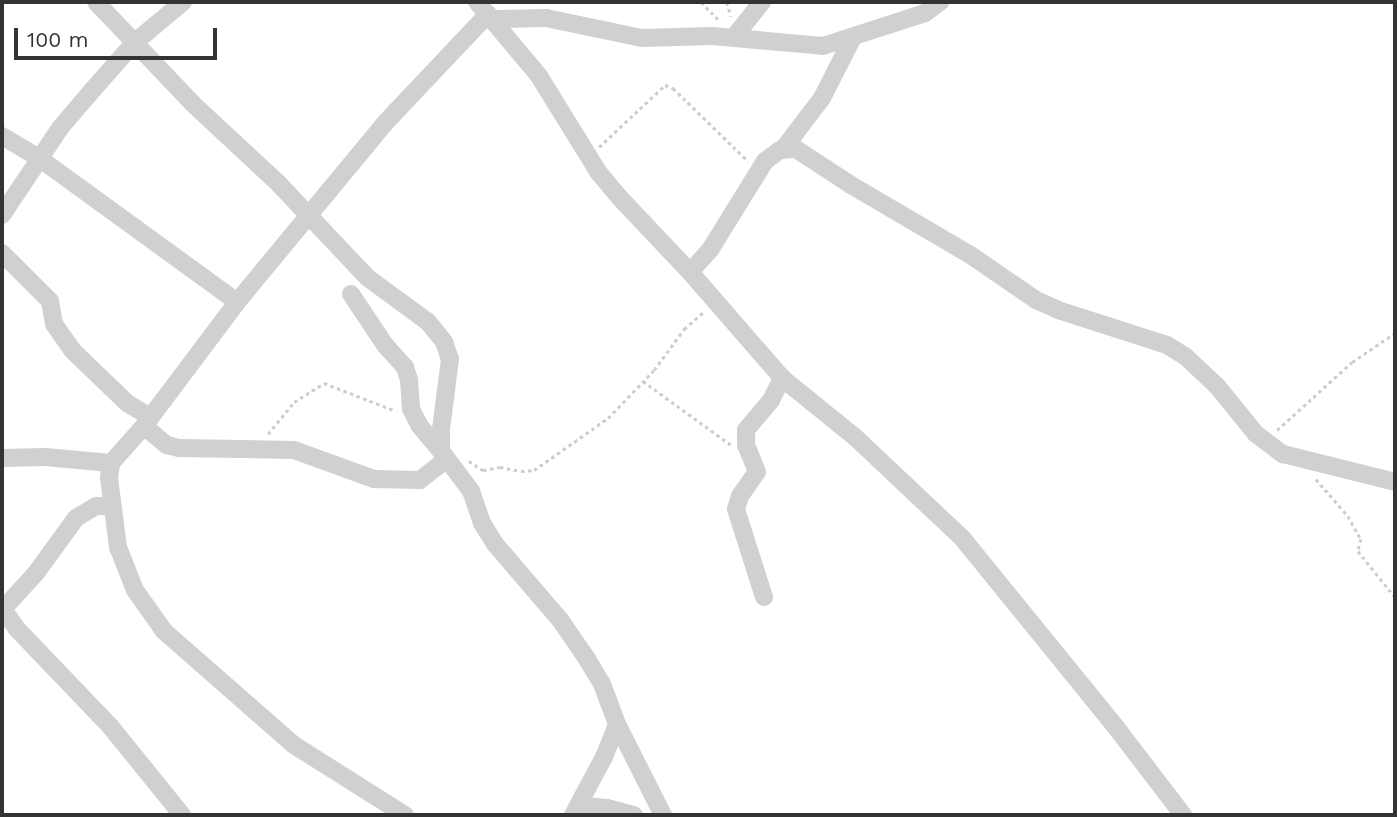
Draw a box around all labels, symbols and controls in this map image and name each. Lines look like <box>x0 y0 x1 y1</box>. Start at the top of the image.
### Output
scale bar <box>18 14 220 58</box>
text: 100 m <box>27 27 89 52</box>

